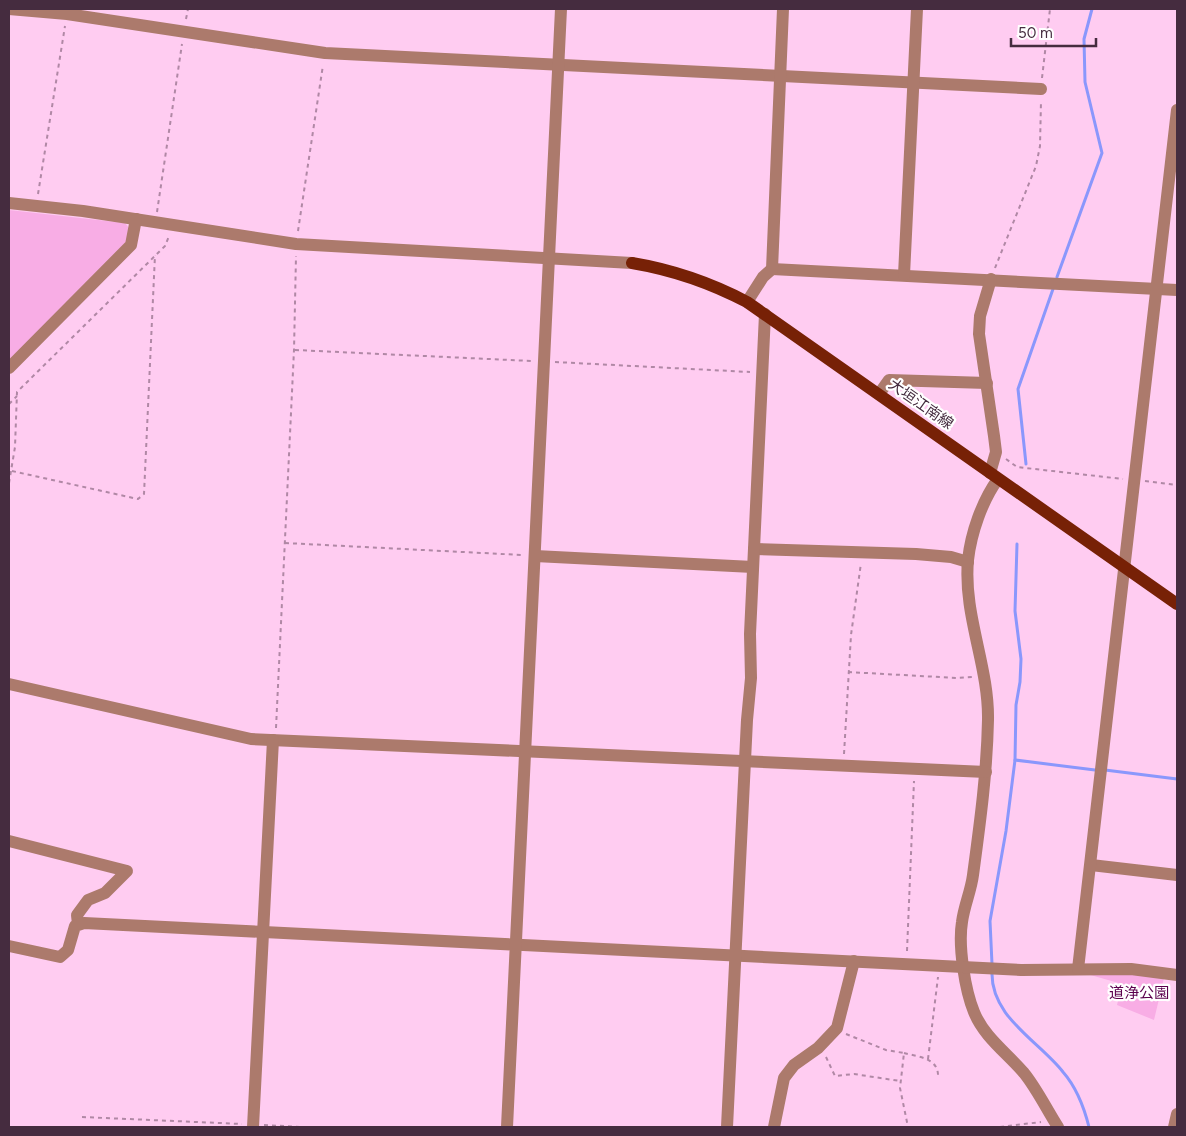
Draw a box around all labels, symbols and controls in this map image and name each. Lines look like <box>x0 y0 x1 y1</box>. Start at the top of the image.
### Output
scale bar <box>1011 15 1096 47</box>
text: 50 m <box>1018 24 1053 42</box>
street label: 大垣江南線 <box>885 375 957 433</box>
park label: 道浄公園 <box>1109 984 1169 1002</box>

